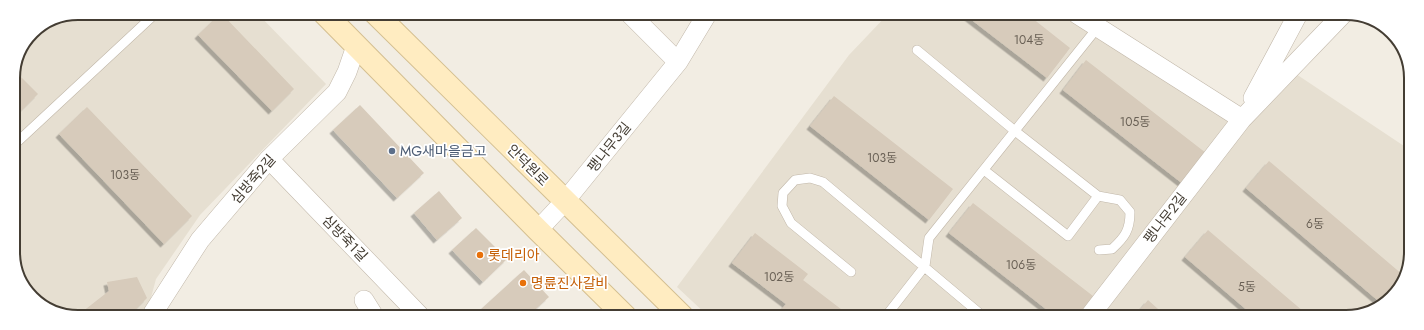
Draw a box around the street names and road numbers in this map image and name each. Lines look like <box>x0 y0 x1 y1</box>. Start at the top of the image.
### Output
street label: 팽나무3길 <box>583 118 635 176</box>
street label: 안덕원로 <box>503 140 553 190</box>
street label: 심방죽2길 <box>226 150 280 208</box>
street label: 팽나무2길 <box>1139 188 1191 248</box>
street label: 심방죽1길 <box>318 210 372 266</box>

